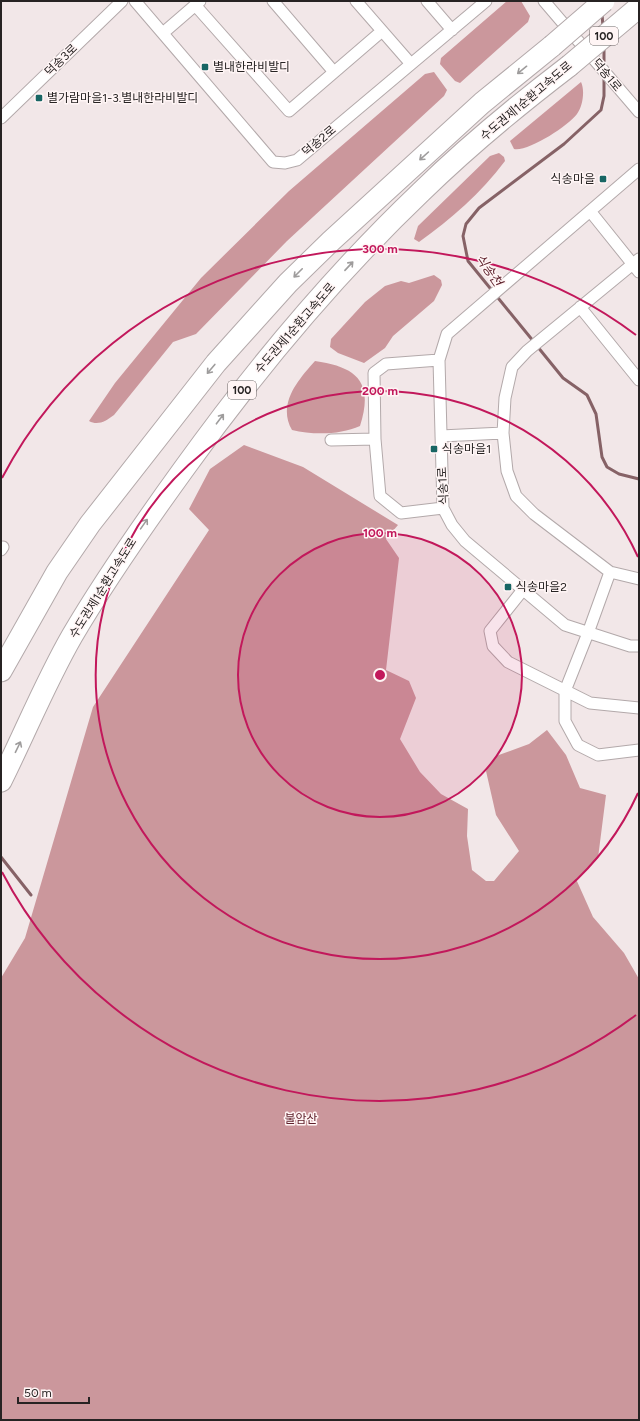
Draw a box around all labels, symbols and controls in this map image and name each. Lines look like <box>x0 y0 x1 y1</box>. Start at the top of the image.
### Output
road number: 100 <box>590 27 618 45</box>
street label: 덕송3로 <box>42 41 80 79</box>
street label: 덕송1로 <box>589 56 625 94</box>
street label: 수도권제1순환고속도로 <box>477 59 575 143</box>
place label: 별내한라비발디 <box>213 60 290 74</box>
marker: 별내한라비발디 <box>200 62 210 72</box>
one-way arrow <box>517 66 527 75</box>
place label: 별가람마을1-3.별내한라비발디 <box>47 91 198 105</box>
marker: 별가람마을1-3.별내한라비발디 <box>34 93 44 103</box>
street label: 덕송2로 <box>299 123 339 159</box>
one-way arrow <box>419 151 429 160</box>
place label: 식송마을 <box>551 172 595 186</box>
marker: 식송마을 <box>598 174 608 184</box>
text: 300 m <box>362 242 398 256</box>
water label: 식송천 <box>473 251 506 290</box>
one-way arrow <box>344 261 354 271</box>
one-way arrow <box>293 268 303 278</box>
street label: 수도권제1순환고속도로 <box>252 280 338 376</box>
one-way arrow <box>206 364 215 375</box>
road number: 100 <box>228 381 256 399</box>
text: 200 m <box>362 384 398 398</box>
one-way arrow <box>216 413 224 424</box>
place label: 식송마을1 <box>442 442 491 456</box>
marker: 식송마을1 <box>429 444 439 454</box>
street label: 식송1로 <box>435 467 451 505</box>
one-way arrow <box>140 519 148 530</box>
text: 100 m <box>363 526 397 540</box>
street label: 수도권제1순환고속도로 <box>66 535 140 641</box>
place label: 식송마을2 <box>516 580 567 594</box>
marker: 식송마을2 <box>503 582 513 592</box>
centre of rings <box>373 668 387 682</box>
one-way arrow <box>15 741 23 753</box>
park label: 불암산 <box>284 1112 318 1126</box>
scale bar <box>18 1379 89 1405</box>
text: 50 m <box>24 1386 52 1400</box>

